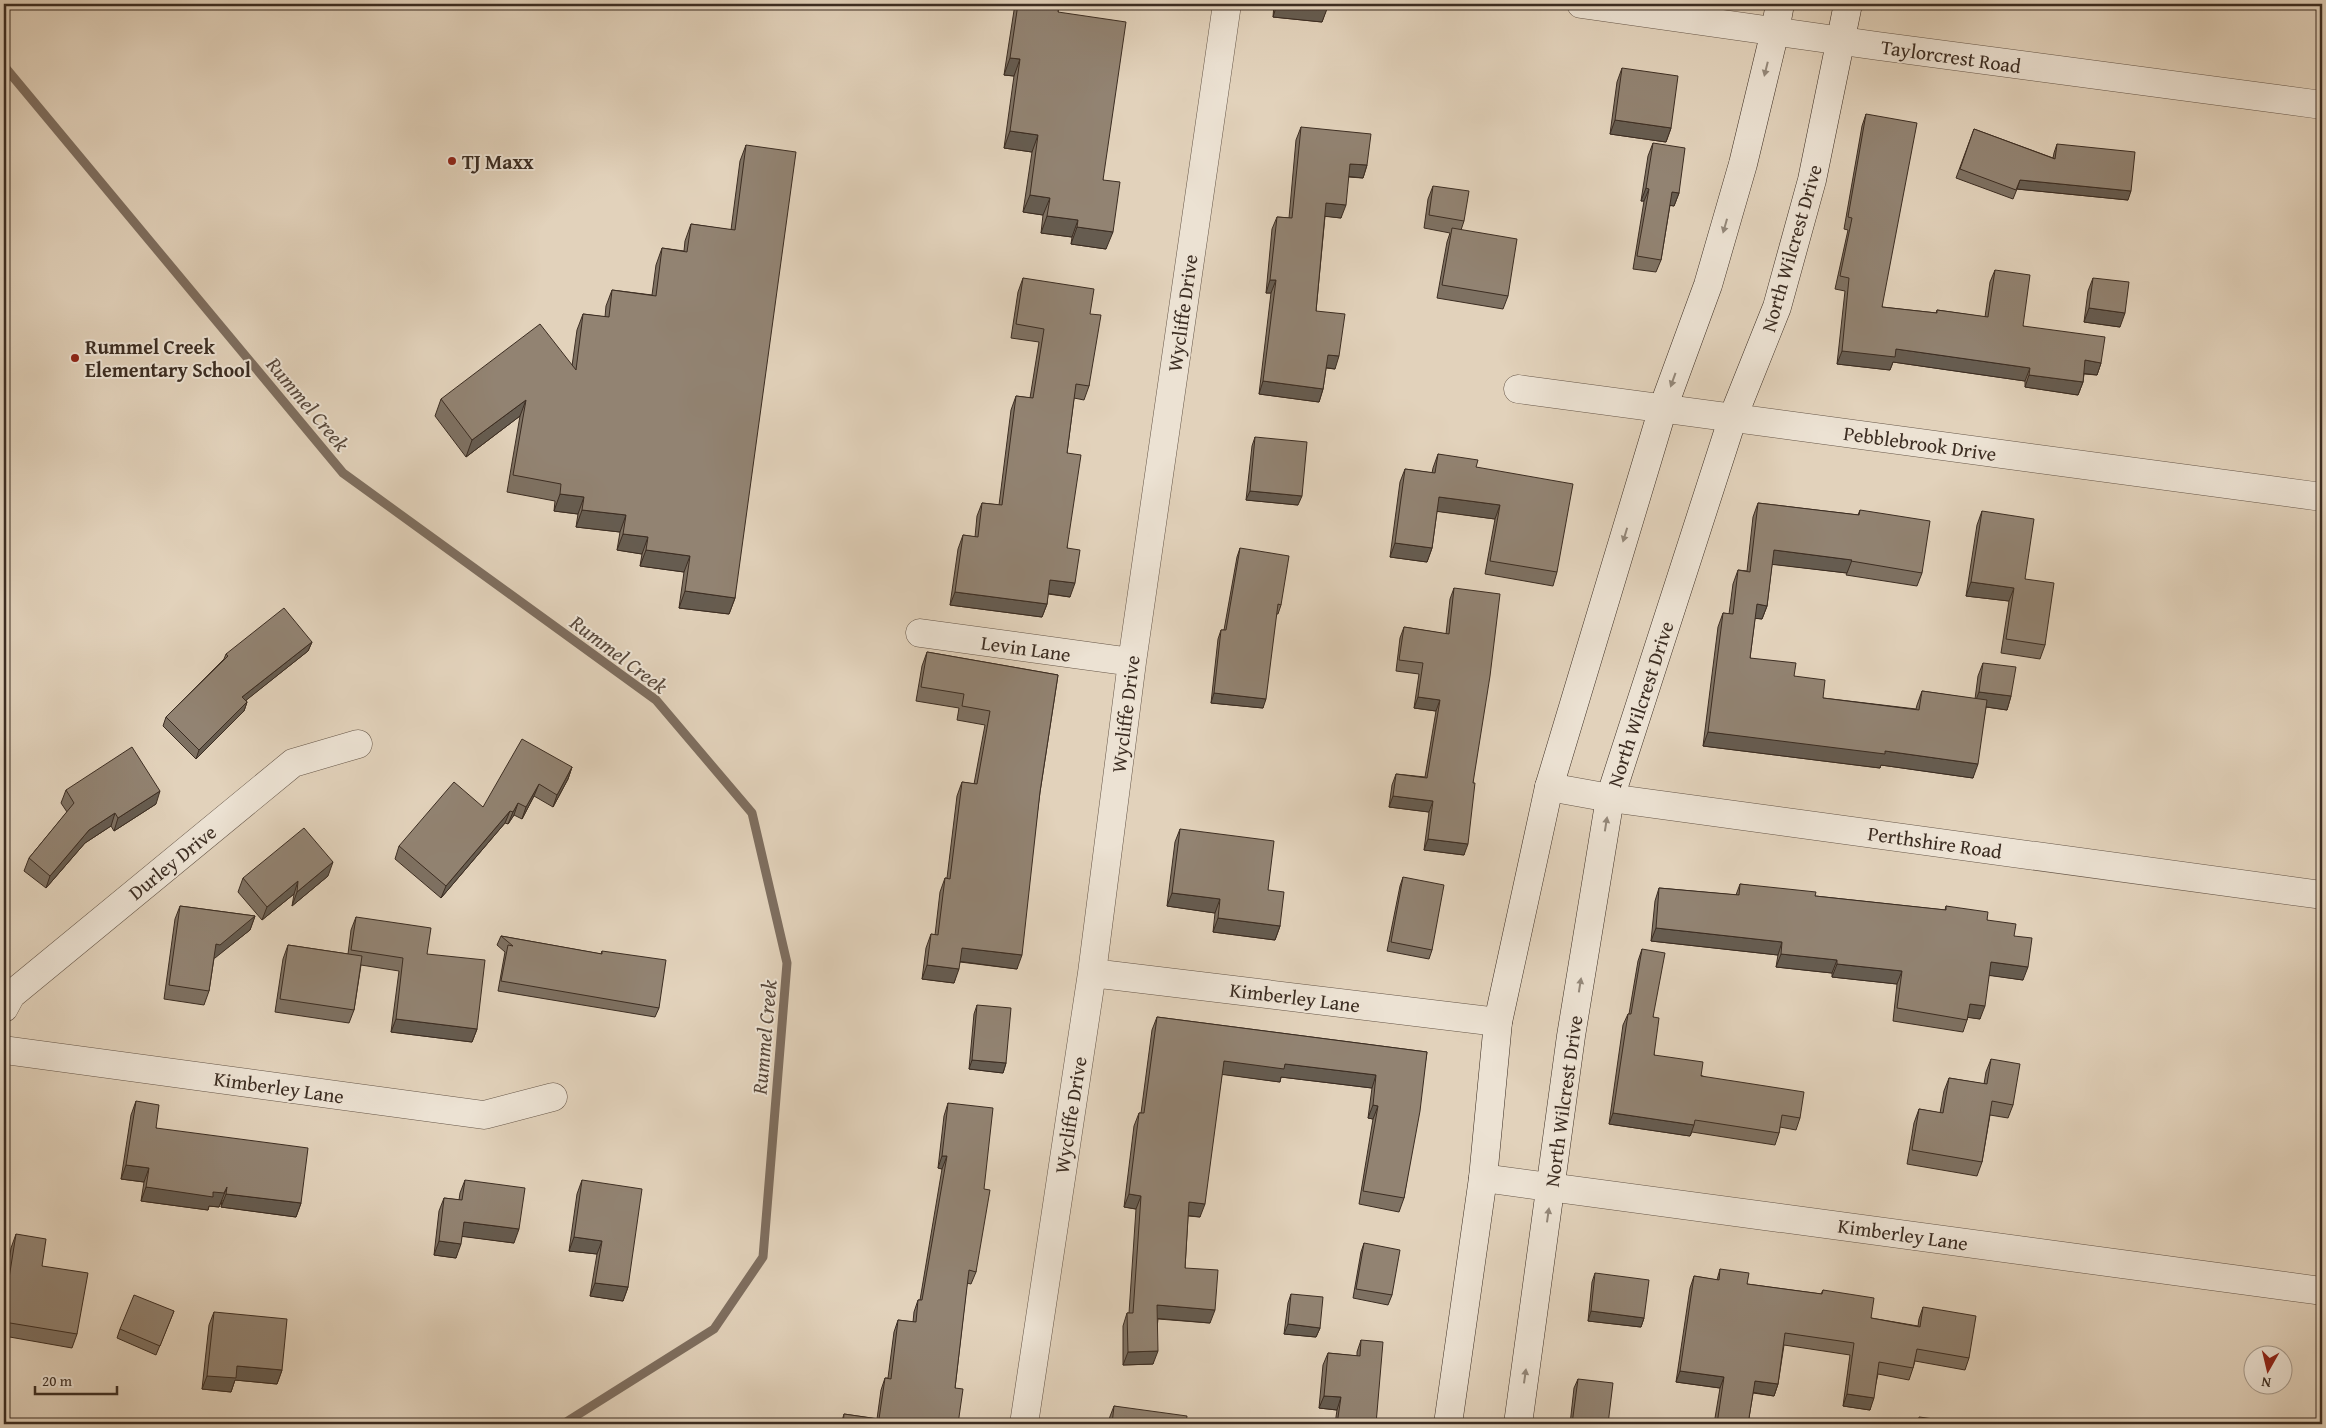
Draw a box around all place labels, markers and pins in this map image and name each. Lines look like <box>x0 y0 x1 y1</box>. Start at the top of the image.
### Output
place label: TJ Maxx <box>462 147 534 176</box>
marker: TJ Maxx <box>446 155 458 167</box>
place label: Rummel Creek Elementary School <box>85 332 251 384</box>
marker: Rummel Creek Elementary School <box>69 352 81 364</box>

